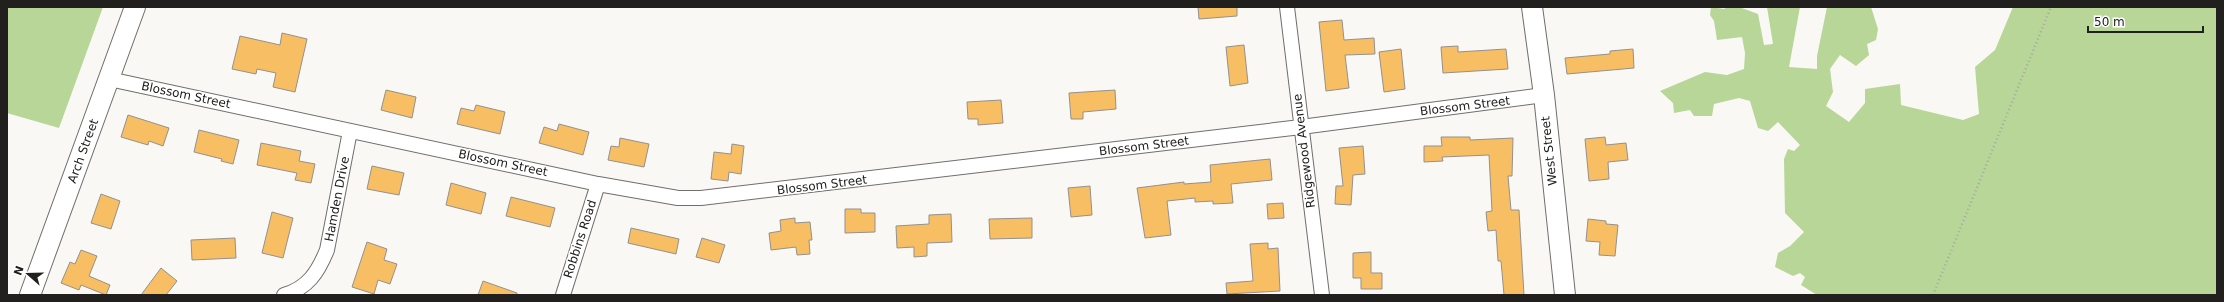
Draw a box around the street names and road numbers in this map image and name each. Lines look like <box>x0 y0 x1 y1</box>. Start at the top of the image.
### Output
street label: Blossom Street <box>140 79 232 111</box>
street label: Ridgewood Avenue <box>1290 93 1318 209</box>
street label: Blossom Street <box>1419 93 1511 118</box>
street label: West Street <box>1538 115 1560 186</box>
street label: Arch Street <box>65 117 101 185</box>
street label: Blossom Street <box>1098 133 1190 158</box>
street label: Blossom Street <box>457 147 549 179</box>
street label: Hamden Drive <box>322 155 352 243</box>
street label: Blossom Street <box>776 172 868 197</box>
street label: Robbins Road <box>561 198 599 280</box>

